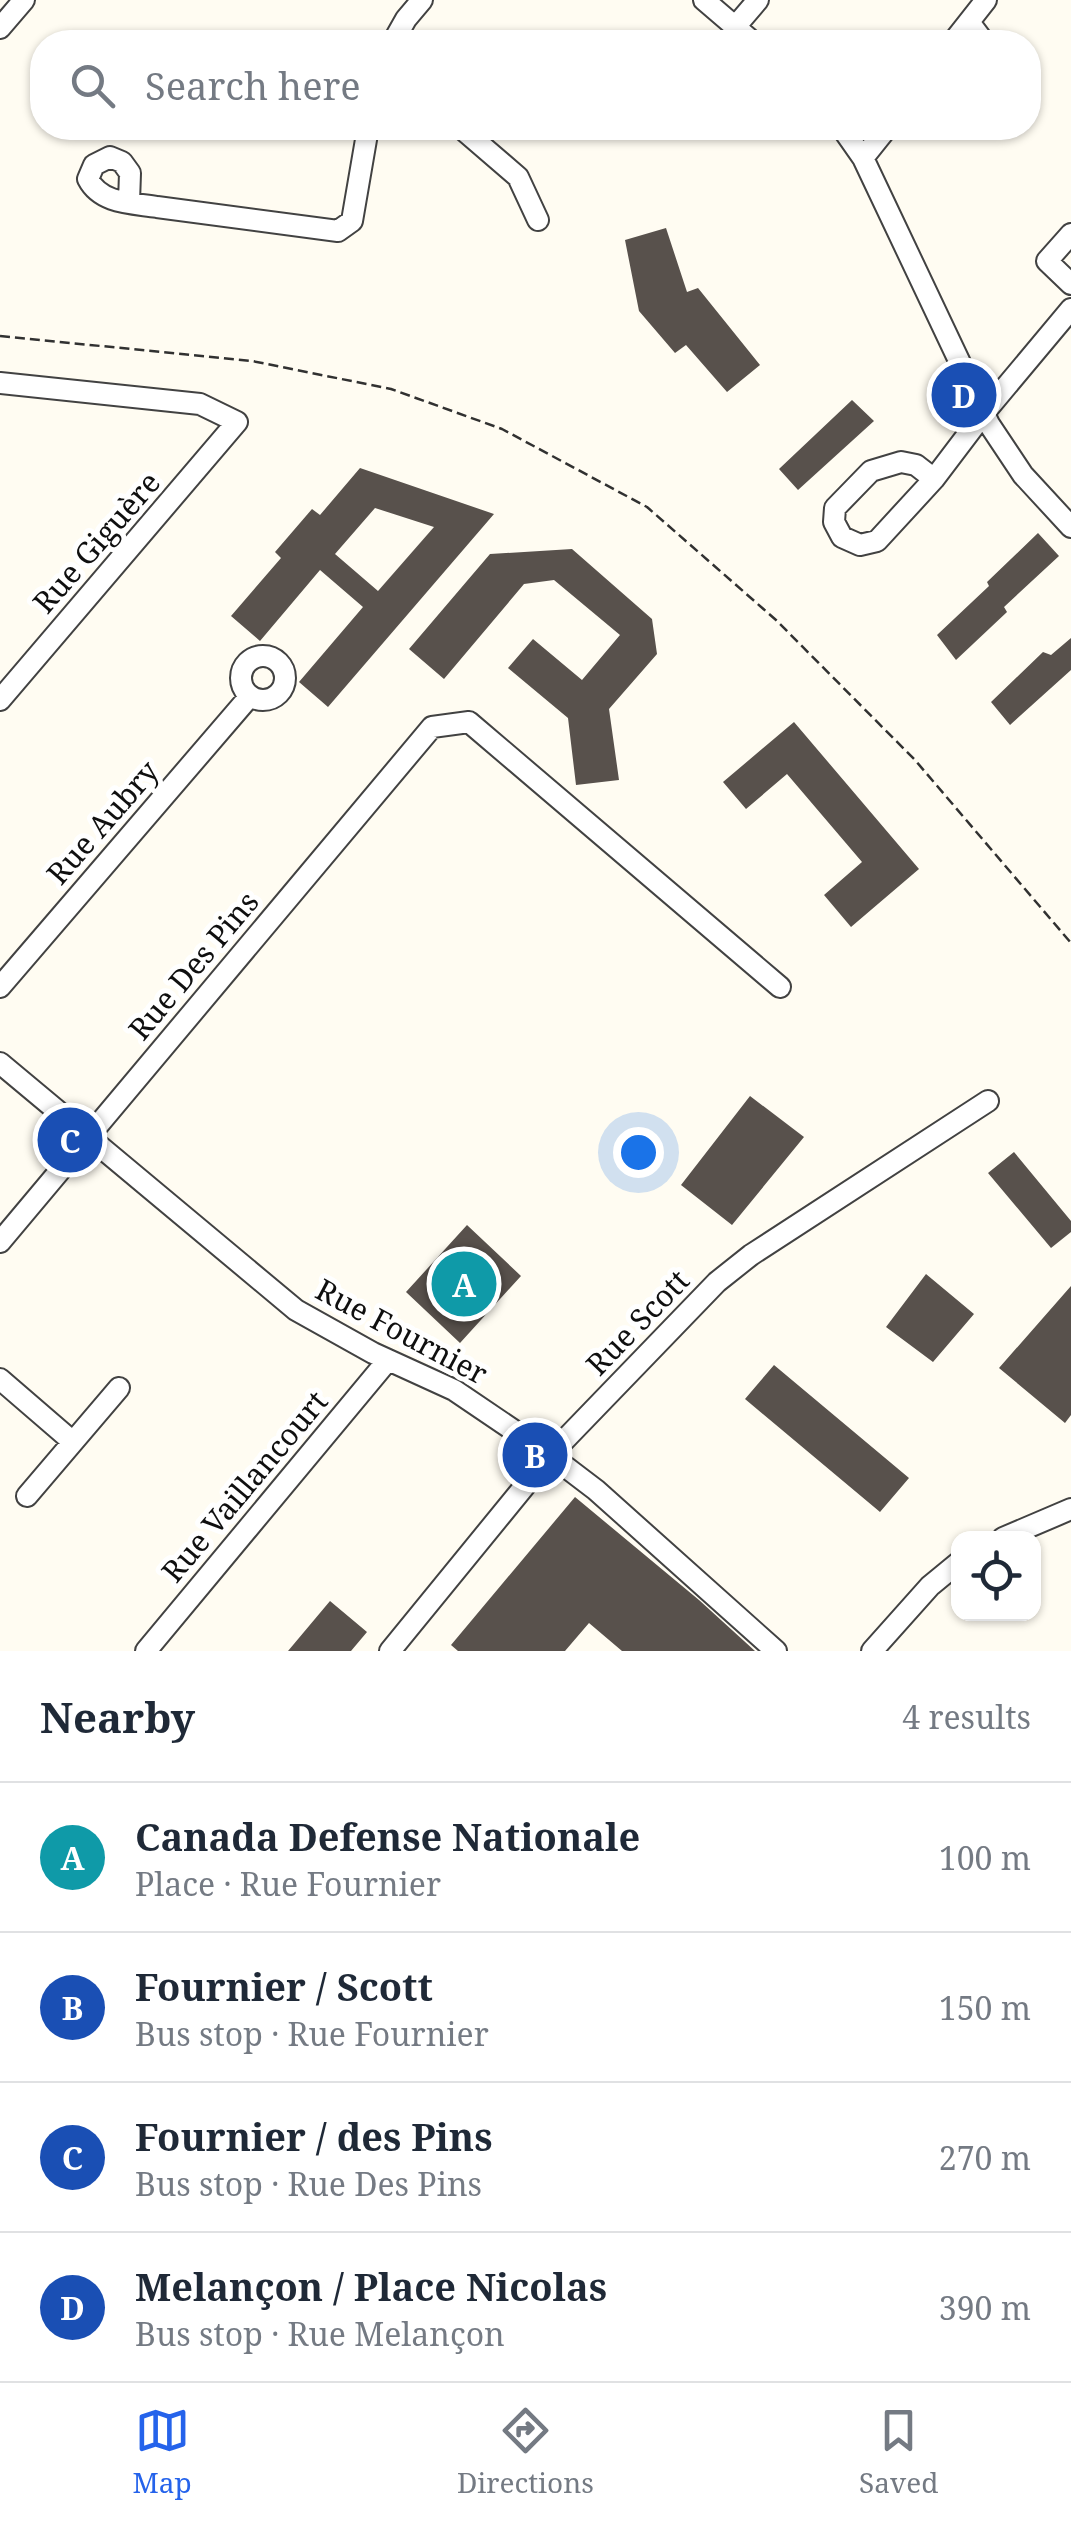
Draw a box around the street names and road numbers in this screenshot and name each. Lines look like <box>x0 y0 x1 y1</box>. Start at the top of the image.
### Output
street label: Rue Giguère <box>23 463 169 621</box>
street label: Rue Aubry <box>37 751 167 893</box>
street label: Rue Des Pins <box>119 882 267 1048</box>
street label: Rue Scott <box>576 1260 698 1384</box>
street label: Rue Fournier <box>309 1269 495 1393</box>
street label: Rue Vaillancourt <box>152 1382 336 1590</box>

